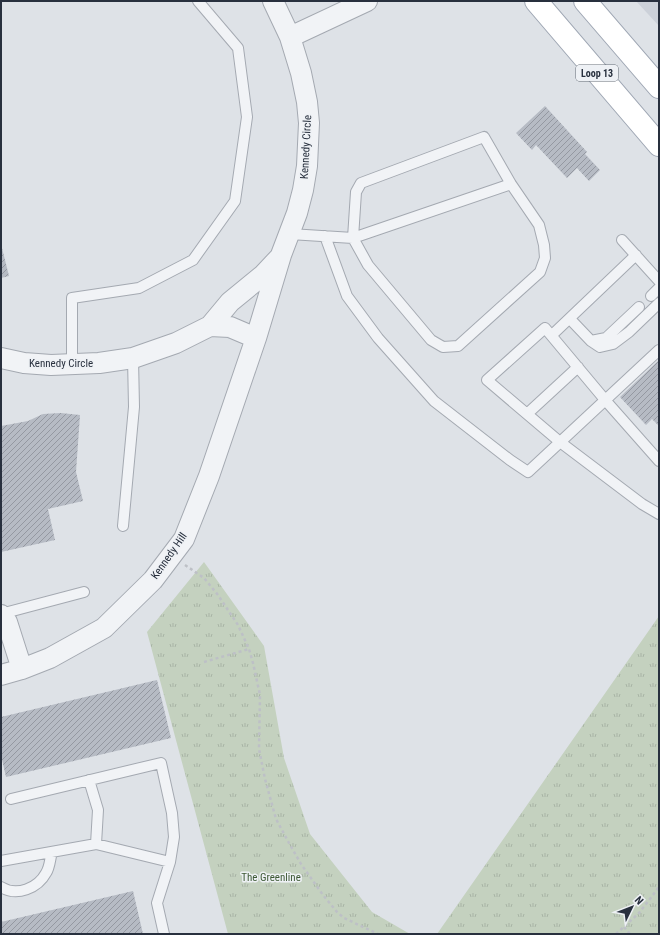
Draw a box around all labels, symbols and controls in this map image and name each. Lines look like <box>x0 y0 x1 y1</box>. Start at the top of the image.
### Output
road number: Loop 13 <box>576 65 618 81</box>
street label: Kennedy Circle <box>298 115 314 179</box>
street label: Kennedy Circle <box>29 357 93 370</box>
street label: Kennedy Hill <box>148 530 190 582</box>
park label: The Greenline <box>241 871 301 884</box>
north arrow <box>612 887 652 927</box>
text: N <box>632 894 646 908</box>

